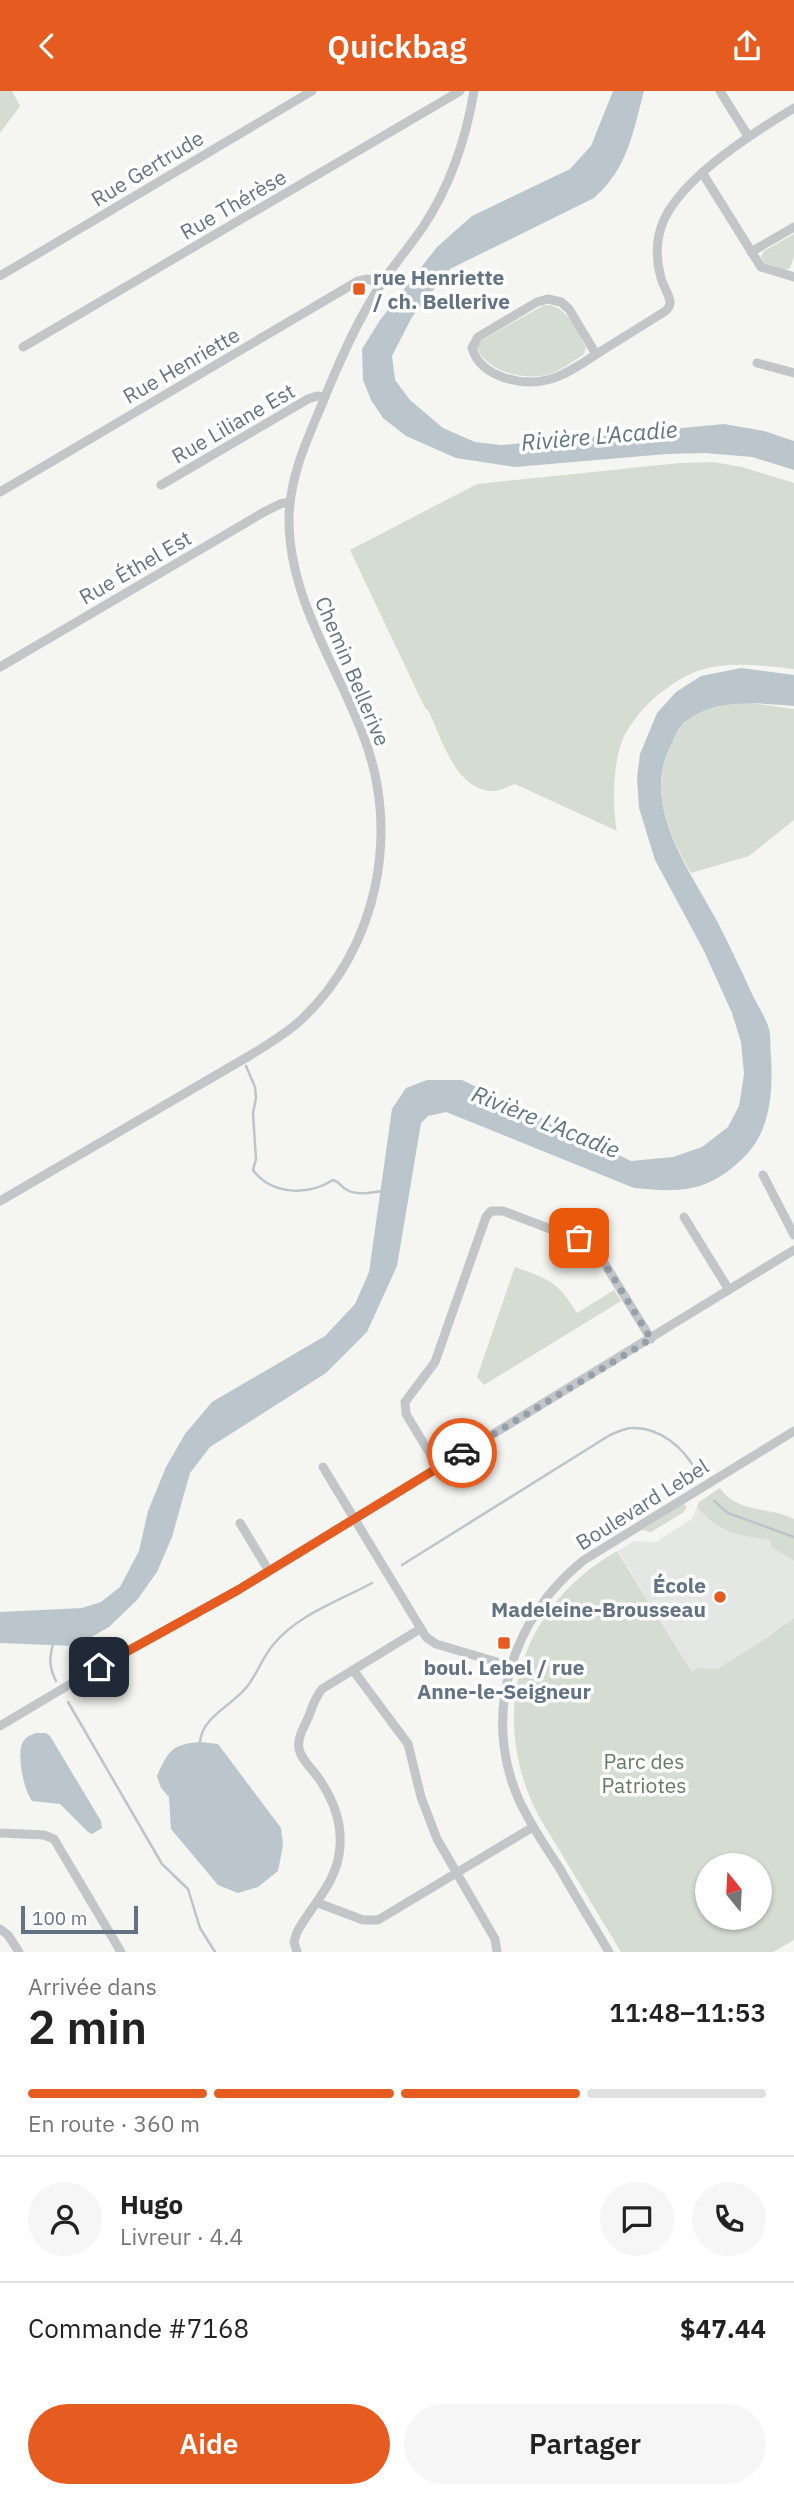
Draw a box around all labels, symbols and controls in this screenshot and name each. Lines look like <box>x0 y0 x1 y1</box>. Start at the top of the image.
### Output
text: Quickbag <box>327 25 467 67</box>
icon: back <box>28 27 66 65</box>
icon: share <box>728 27 766 65</box>
street label: Rue Gertrude <box>86 123 208 213</box>
street label: Rue Thérèse <box>175 162 291 246</box>
place label: rue Henriette / ch. Bellerive <box>373 263 510 315</box>
marker: rue Henriette / ch. Bellerive <box>351 281 367 297</box>
street label: Rue Henriette <box>117 320 245 410</box>
street label: Rue Liliane Est <box>166 376 300 470</box>
water label: Rivière L'Acadie <box>520 413 679 457</box>
street label: Rue Éthel Est <box>74 524 196 610</box>
street label: Chemin Bellerive <box>309 592 397 750</box>
water label: Rivière L'Acadie <box>468 1078 625 1164</box>
pin <box>549 1208 609 1268</box>
icon: bag <box>560 1219 598 1257</box>
courier <box>427 1418 497 1488</box>
icon: car <box>443 1434 481 1472</box>
street label: Boulevard Lebel <box>570 1452 714 1556</box>
place label: École Madeleine-Brousseau <box>491 1571 706 1623</box>
marker: École Madeleine-Brousseau <box>712 1589 728 1605</box>
marker: boul. Lebel / rue Anne-le-Seigneur <box>496 1635 512 1651</box>
pin <box>69 1637 129 1697</box>
icon: home <box>80 1648 118 1686</box>
place label: boul. Lebel / rue Anne-le-Seigneur <box>417 1653 592 1705</box>
park label: Parc des Patriotes <box>602 1747 686 1799</box>
north arrow <box>695 1853 772 1930</box>
map controls <box>695 1853 772 1930</box>
scale bar <box>21 1903 138 1935</box>
text: 100 m <box>32 1906 87 1930</box>
text: Arrivée dans <box>28 1971 157 2001</box>
text: 11:48–11:53 <box>609 1995 766 2029</box>
text: 2 min <box>28 1997 147 2057</box>
text: En route · 360 m <box>28 2108 200 2138</box>
button: person <box>28 2182 102 2256</box>
button: chat <box>600 2182 674 2256</box>
button: phone <box>692 2182 766 2256</box>
text: Hugo <box>120 2187 183 2221</box>
text: Livreur · 4.4 <box>120 2221 243 2251</box>
text: Commande #7168 <box>28 2311 249 2345</box>
text: $47.44 <box>680 2311 766 2345</box>
button: Aide <box>28 2404 390 2484</box>
button: Partager <box>404 2404 766 2484</box>

